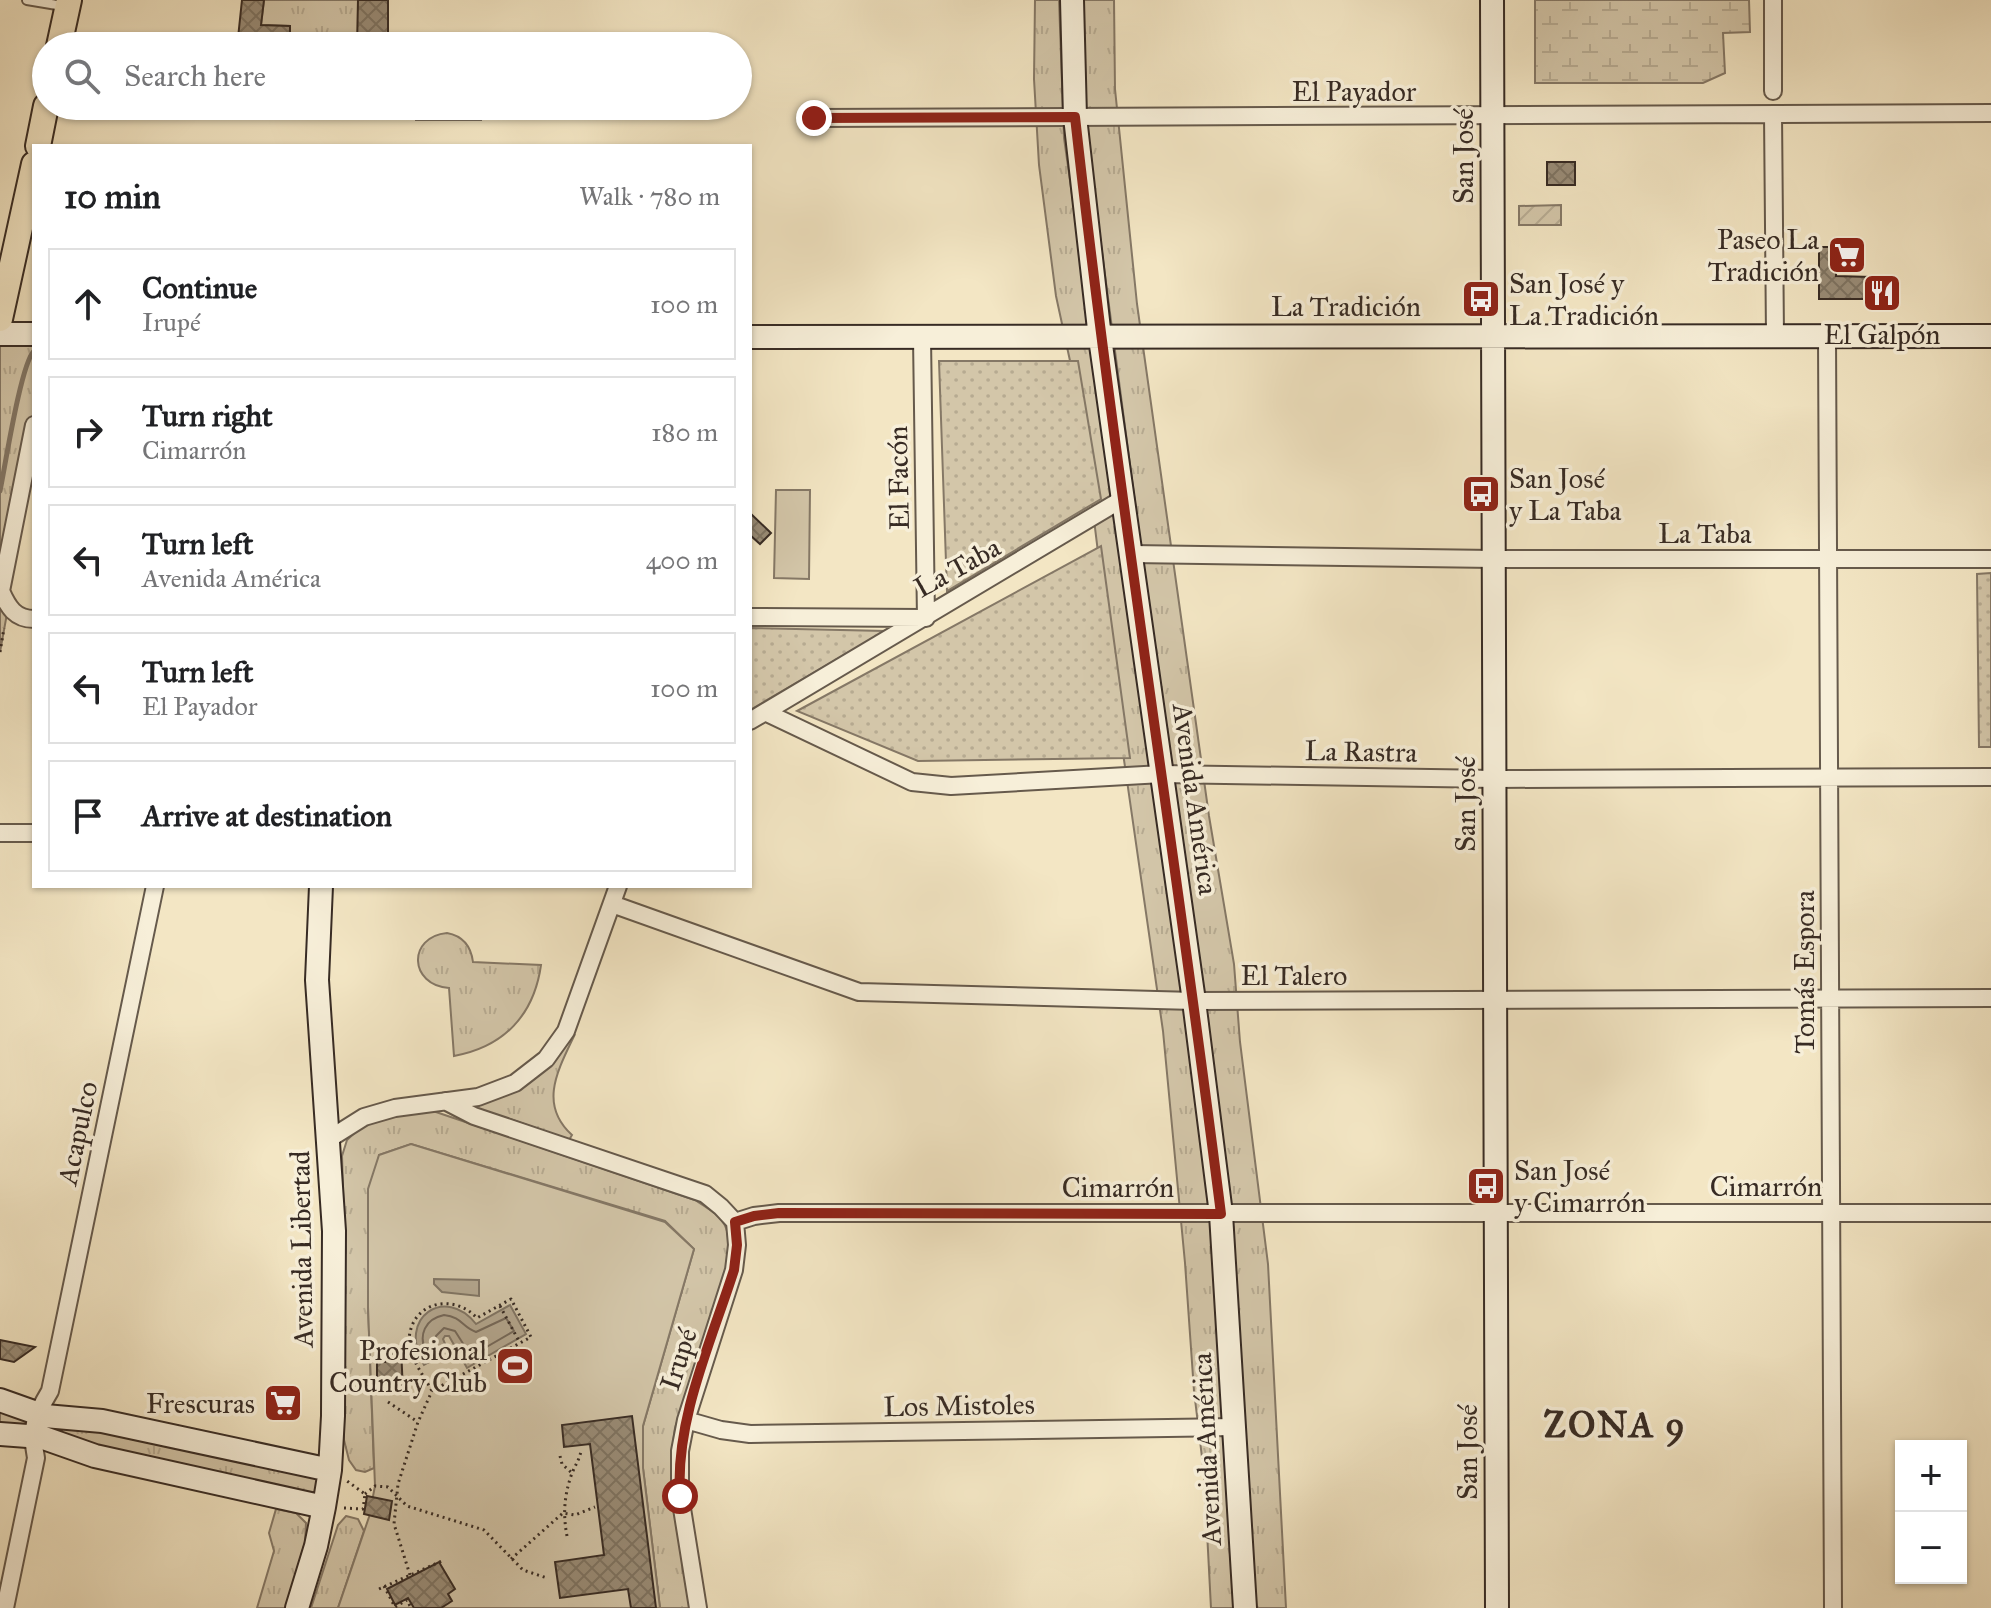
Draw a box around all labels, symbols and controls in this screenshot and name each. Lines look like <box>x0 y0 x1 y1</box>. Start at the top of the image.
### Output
search box <box>32 32 752 120</box>
icon: search <box>60 54 104 98</box>
text: Search here <box>124 58 266 94</box>
street label: El Payador <box>1292 74 1417 109</box>
route end <box>796 100 832 136</box>
street label: San José <box>1446 108 1481 204</box>
text: 10 min <box>64 176 161 217</box>
text: Walk · 780 m <box>579 180 720 212</box>
place label: Paseo La Tradición <box>1708 222 1819 289</box>
supermarket icon: Paseo La Tradición <box>1826 234 1868 276</box>
place label: San José y La Tradición <box>1509 266 1659 333</box>
text: Continue <box>142 270 257 306</box>
restaurant icon: El Galpón <box>1861 272 1903 314</box>
bus stop icon: San José y La Tradición <box>1460 278 1502 320</box>
icon: ahead <box>66 282 110 326</box>
text: 100 m <box>650 288 718 320</box>
street label: La Tradición <box>1271 289 1421 324</box>
text: Irupé <box>142 306 201 338</box>
place label: El Galpón <box>1823 317 1941 352</box>
text: Turn right <box>142 398 273 434</box>
icon: right <box>66 410 110 454</box>
text: 180 m <box>651 416 718 448</box>
street label: El Facón <box>880 425 917 530</box>
text: Cimarrón <box>142 434 246 466</box>
place label: San José y La Taba <box>1509 461 1622 528</box>
bus stop icon: San José y La Taba <box>1460 473 1502 515</box>
street label: La Taba <box>1658 516 1752 551</box>
text: Turn left <box>142 526 253 562</box>
street label: La Taba <box>908 529 1007 605</box>
icon: left <box>66 538 110 582</box>
text: 400 m <box>646 544 718 576</box>
text: Avenida América <box>142 562 321 594</box>
text: Turn left <box>142 654 253 690</box>
icon: left <box>66 666 110 710</box>
text: 100 m <box>650 672 718 704</box>
text: El Payador <box>142 690 257 722</box>
street label: Avenida América <box>1165 700 1226 897</box>
street label: La Rastra <box>1304 733 1418 770</box>
street label: San José <box>1448 756 1483 852</box>
icon: arrive <box>66 794 110 838</box>
text: Arrive at destination <box>142 798 392 834</box>
street label: Tomás Espora <box>1787 890 1822 1054</box>
street label: El Talero <box>1241 958 1347 993</box>
street label: Acapulco <box>49 1078 106 1189</box>
street label: Avenida Libertad <box>282 1150 321 1349</box>
place label: San José y Cimarrón <box>1514 1153 1646 1220</box>
bus stop icon: San José y Cimarrón <box>1465 1165 1507 1207</box>
street label: Cimarrón <box>1710 1169 1822 1204</box>
street label: Cimarrón <box>1062 1170 1174 1205</box>
street label: Irupé <box>652 1323 705 1395</box>
place label: Profesional Country Club <box>329 1333 487 1400</box>
sports icon: Profesional Country Club <box>494 1345 536 1387</box>
street label: Avenida América <box>1184 1352 1229 1547</box>
supermarket icon: Frescuras <box>262 1382 304 1424</box>
place label: Frescuras <box>146 1386 255 1421</box>
street label: Los Mistoles <box>883 1387 1035 1424</box>
district label: ZONA 9 <box>1543 1403 1687 1447</box>
street label: San José <box>1450 1404 1485 1500</box>
map controls <box>1895 1440 1967 1584</box>
button: + <box>1895 1440 1967 1512</box>
route start <box>662 1478 698 1514</box>
button: − <box>1895 1512 1967 1584</box>

